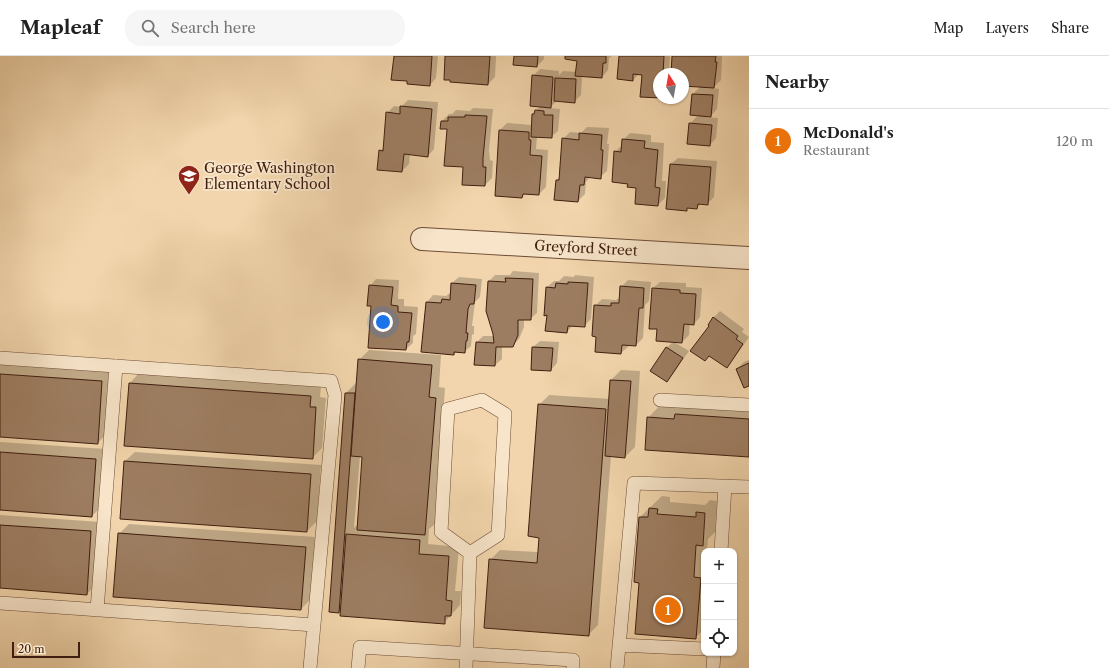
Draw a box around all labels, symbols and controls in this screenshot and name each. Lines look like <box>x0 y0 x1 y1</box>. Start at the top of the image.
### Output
search box <box>125 10 405 46</box>
text: Mapleaf <box>20 16 101 39</box>
icon: search <box>139 17 161 39</box>
text: Search here <box>171 18 256 37</box>
text: Map <box>933 19 963 37</box>
text: Layers <box>985 19 1029 37</box>
text: Share <box>1051 19 1089 37</box>
north arrow <box>653 68 689 104</box>
text: Nearby <box>765 72 829 92</box>
text: McDonald's <box>803 123 894 142</box>
text: 1 <box>775 133 781 149</box>
text: 120 m <box>1056 133 1093 149</box>
text: Restaurant <box>803 142 870 158</box>
place label: George Washington Elementary School <box>204 159 335 193</box>
school or university icon: George Washington Elementary School <box>176 163 202 196</box>
street label: Greyford Street <box>534 236 638 260</box>
your location <box>373 312 393 332</box>
map controls <box>701 548 737 656</box>
button: + <box>701 548 737 584</box>
button: − <box>701 584 737 620</box>
pin: 1 <box>655 595 681 625</box>
button: locate <box>701 620 737 656</box>
scale bar <box>12 640 80 659</box>
text: 20 m <box>18 642 44 656</box>

